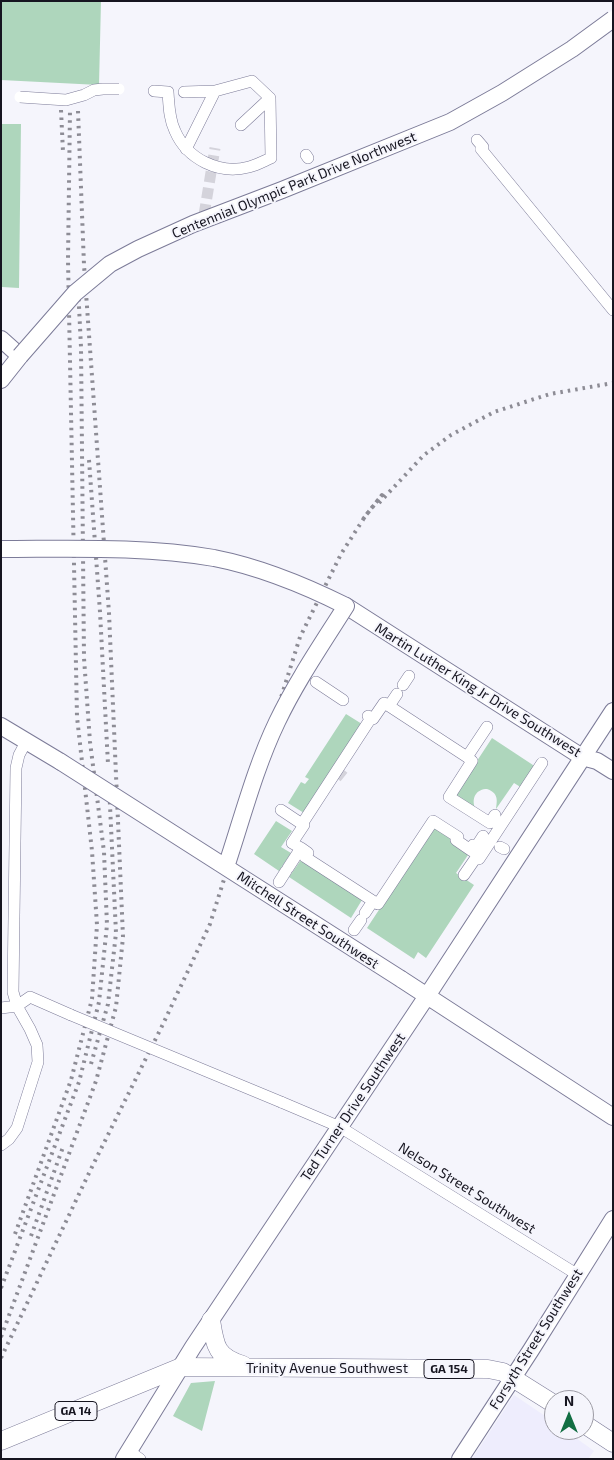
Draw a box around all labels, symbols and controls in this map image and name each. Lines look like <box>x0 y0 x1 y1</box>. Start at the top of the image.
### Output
street label: Centennial Olympic Park Drive Northwest <box>169 128 419 242</box>
street label: Martin Luther King Jr Drive Southwest <box>372 619 584 761</box>
street label: Mitchell Street Southwest <box>234 868 382 972</box>
street label: Ted Turner Drive Southwest <box>297 1030 409 1184</box>
street label: Nelson Street Southwest <box>395 1139 539 1237</box>
street label: Forsyth Street Southwest <box>486 1266 586 1412</box>
street label: Trinity Avenue Southwest <box>246 1360 408 1376</box>
road number: GA 154 <box>424 1360 474 1378</box>
north arrow <box>544 1390 594 1440</box>
text: N <box>564 1392 574 1409</box>
road number: GA 14 <box>55 1402 97 1420</box>

